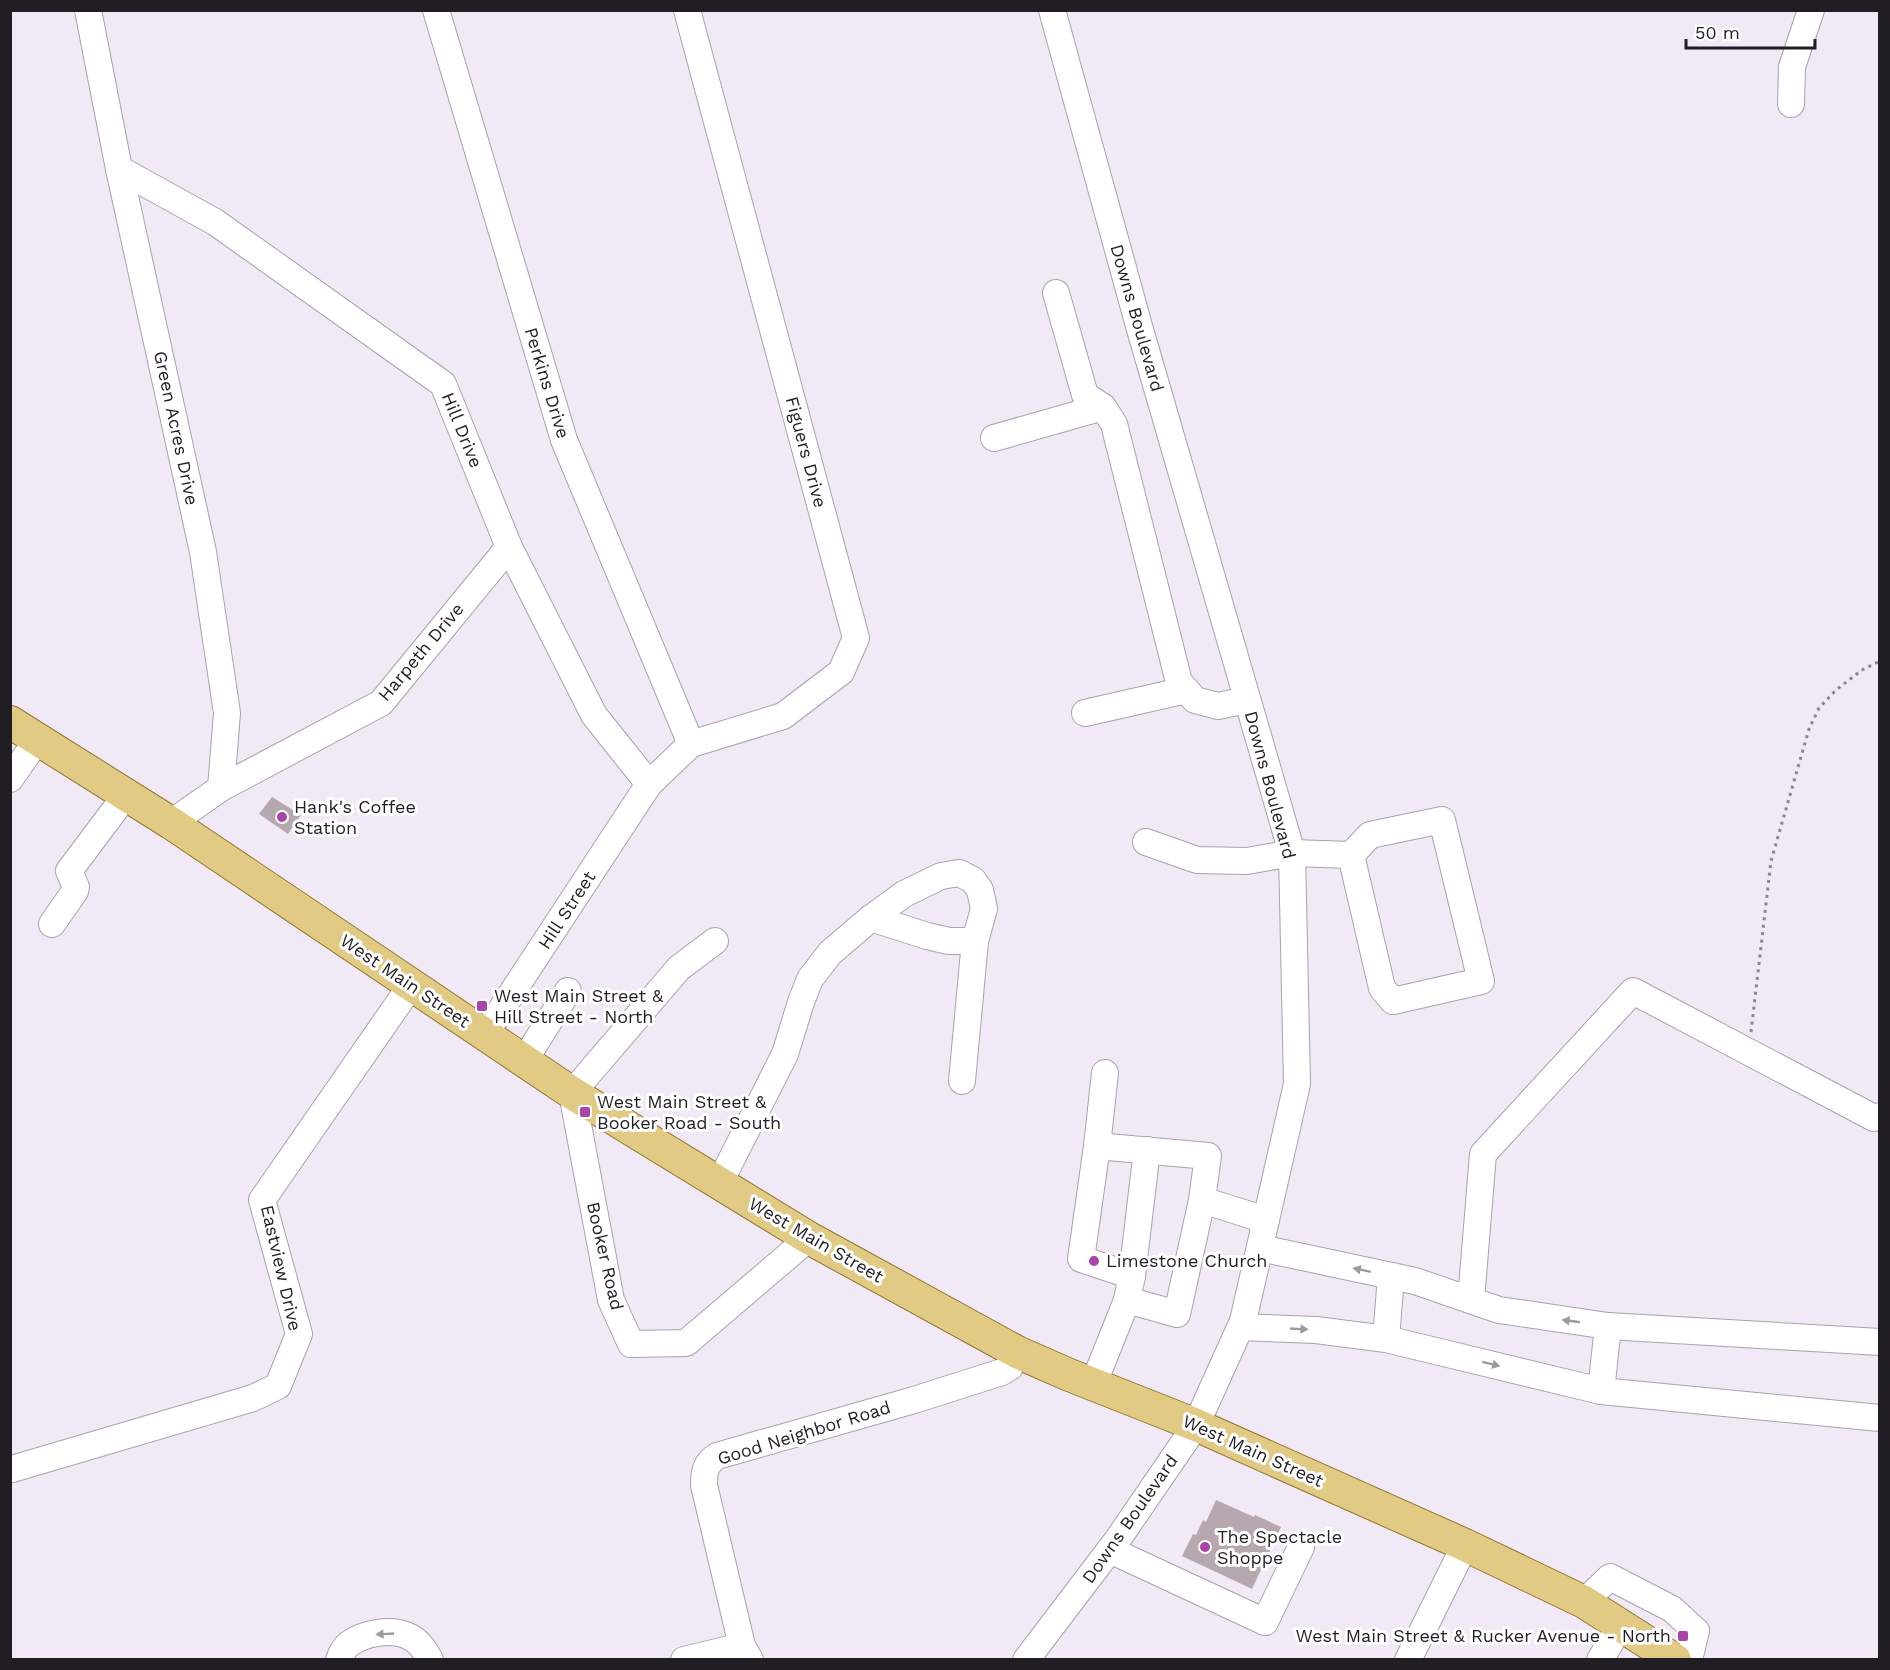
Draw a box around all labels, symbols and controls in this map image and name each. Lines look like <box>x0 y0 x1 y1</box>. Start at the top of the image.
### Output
scale bar <box>1686 12 1815 50</box>
text: 50 m <box>1695 22 1740 43</box>
street label: Downs Boulevard <box>1106 242 1169 394</box>
street label: Perkins Drive <box>521 325 574 441</box>
street label: Green Acres Drive <box>150 349 203 507</box>
street label: Hill Drive <box>438 389 487 471</box>
street label: Figuers Drive <box>782 394 831 510</box>
street label: Harpeth Drive <box>373 598 468 705</box>
street label: Downs Boulevard <box>1241 709 1300 861</box>
place label: Hank's Coffee Station <box>294 796 416 838</box>
marker: Hank's Coffee Station <box>275 810 289 824</box>
street label: Hill Street <box>534 866 600 953</box>
street label: West Main Street <box>336 929 475 1032</box>
place label: West Main Street & Hill Street - North <box>494 985 664 1027</box>
marker: West Main Street & Hill Street - North <box>475 999 489 1013</box>
place label: West Main Street & Booker Road - South <box>597 1091 781 1133</box>
marker: West Main Street & Booker Road - South <box>578 1105 592 1119</box>
street label: West Main Street <box>745 1192 888 1287</box>
street label: Booker Road <box>583 1200 628 1312</box>
street label: Eastview Drive <box>257 1203 306 1333</box>
place label: Limestone Church <box>1106 1250 1267 1271</box>
marker: Limestone Church <box>1087 1254 1101 1268</box>
one-way arrow <box>1352 1265 1371 1274</box>
one-way arrow <box>1561 1316 1580 1325</box>
one-way arrow <box>1290 1325 1309 1334</box>
one-way arrow <box>1481 1360 1500 1370</box>
street label: Good Neighbor Road <box>715 1396 893 1469</box>
street label: West Main Street <box>1180 1410 1327 1491</box>
street label: Downs Boulevard <box>1077 1450 1182 1587</box>
place label: The Spectacle Shoppe <box>1217 1526 1342 1568</box>
marker: The Spectacle Shoppe <box>1198 1540 1212 1554</box>
place label: West Main Street & Rucker Avenue - North <box>1296 1625 1671 1646</box>
one-way arrow <box>375 1629 394 1638</box>
marker: West Main Street & Rucker Avenue - North <box>1676 1629 1690 1643</box>

